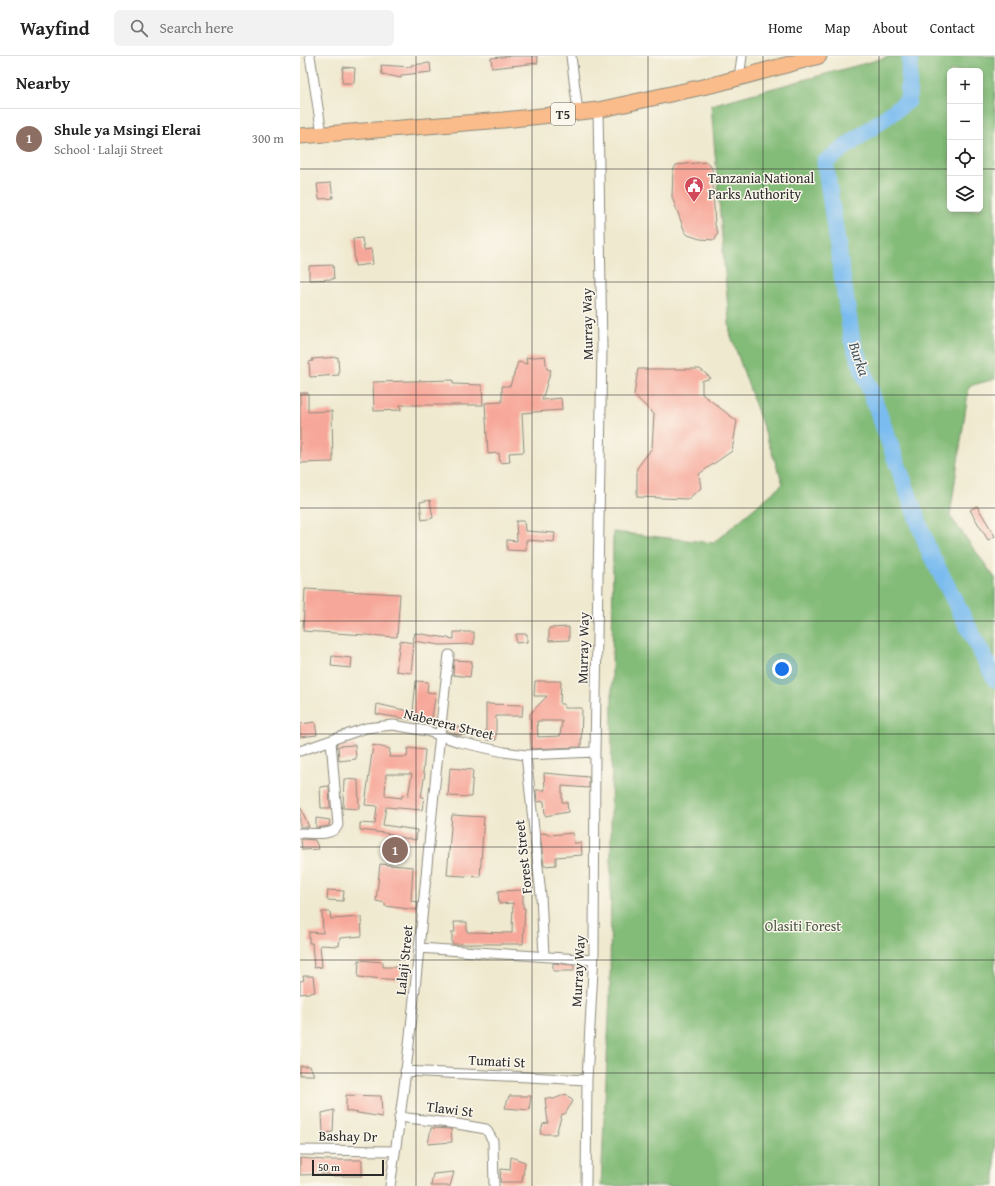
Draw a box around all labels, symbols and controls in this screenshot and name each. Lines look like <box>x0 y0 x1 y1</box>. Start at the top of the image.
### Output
search box <box>114 10 394 46</box>
text: Wayfind <box>20 14 90 42</box>
icon: search <box>128 17 150 39</box>
text: Search here <box>160 17 234 38</box>
text: Home <box>768 18 803 38</box>
text: Map <box>825 18 850 38</box>
text: About <box>872 18 908 38</box>
text: Contact <box>930 18 975 38</box>
map controls <box>947 68 983 212</box>
button: + <box>947 68 983 104</box>
text: Nearby <box>16 70 70 95</box>
road number: T5 <box>551 103 575 125</box>
button: − <box>947 104 983 140</box>
text: Shule ya Msingi Elerai <box>54 119 201 140</box>
text: 1 <box>26 129 32 148</box>
text: 300 m <box>252 129 284 148</box>
text: School · Lalaji Street <box>54 140 163 159</box>
button: locate <box>947 140 983 176</box>
place label: Tanzania National Parks Authority <box>708 168 814 204</box>
public building icon: Tanzania National Parks Authority <box>683 175 705 203</box>
button: layers <box>947 176 983 212</box>
street label: Murray Way <box>576 288 598 360</box>
water label: Burka <box>844 338 875 379</box>
street label: Murray Way <box>572 612 594 684</box>
your location <box>772 659 792 679</box>
street label: Naberera Street <box>402 703 496 745</box>
street label: Forest Street <box>509 819 537 895</box>
pin: 1 <box>382 835 408 865</box>
park label: Olasiti Forest <box>765 916 841 936</box>
street label: Lalaji Street <box>390 924 418 996</box>
street label: Murray Way <box>566 934 590 1008</box>
street label: Tumati St <box>468 1050 526 1072</box>
street label: Tlawi St <box>425 1096 475 1122</box>
street label: Bashay Dr <box>318 1125 378 1147</box>
scale bar <box>312 1158 384 1177</box>
text: 50 m <box>318 1159 340 1175</box>

